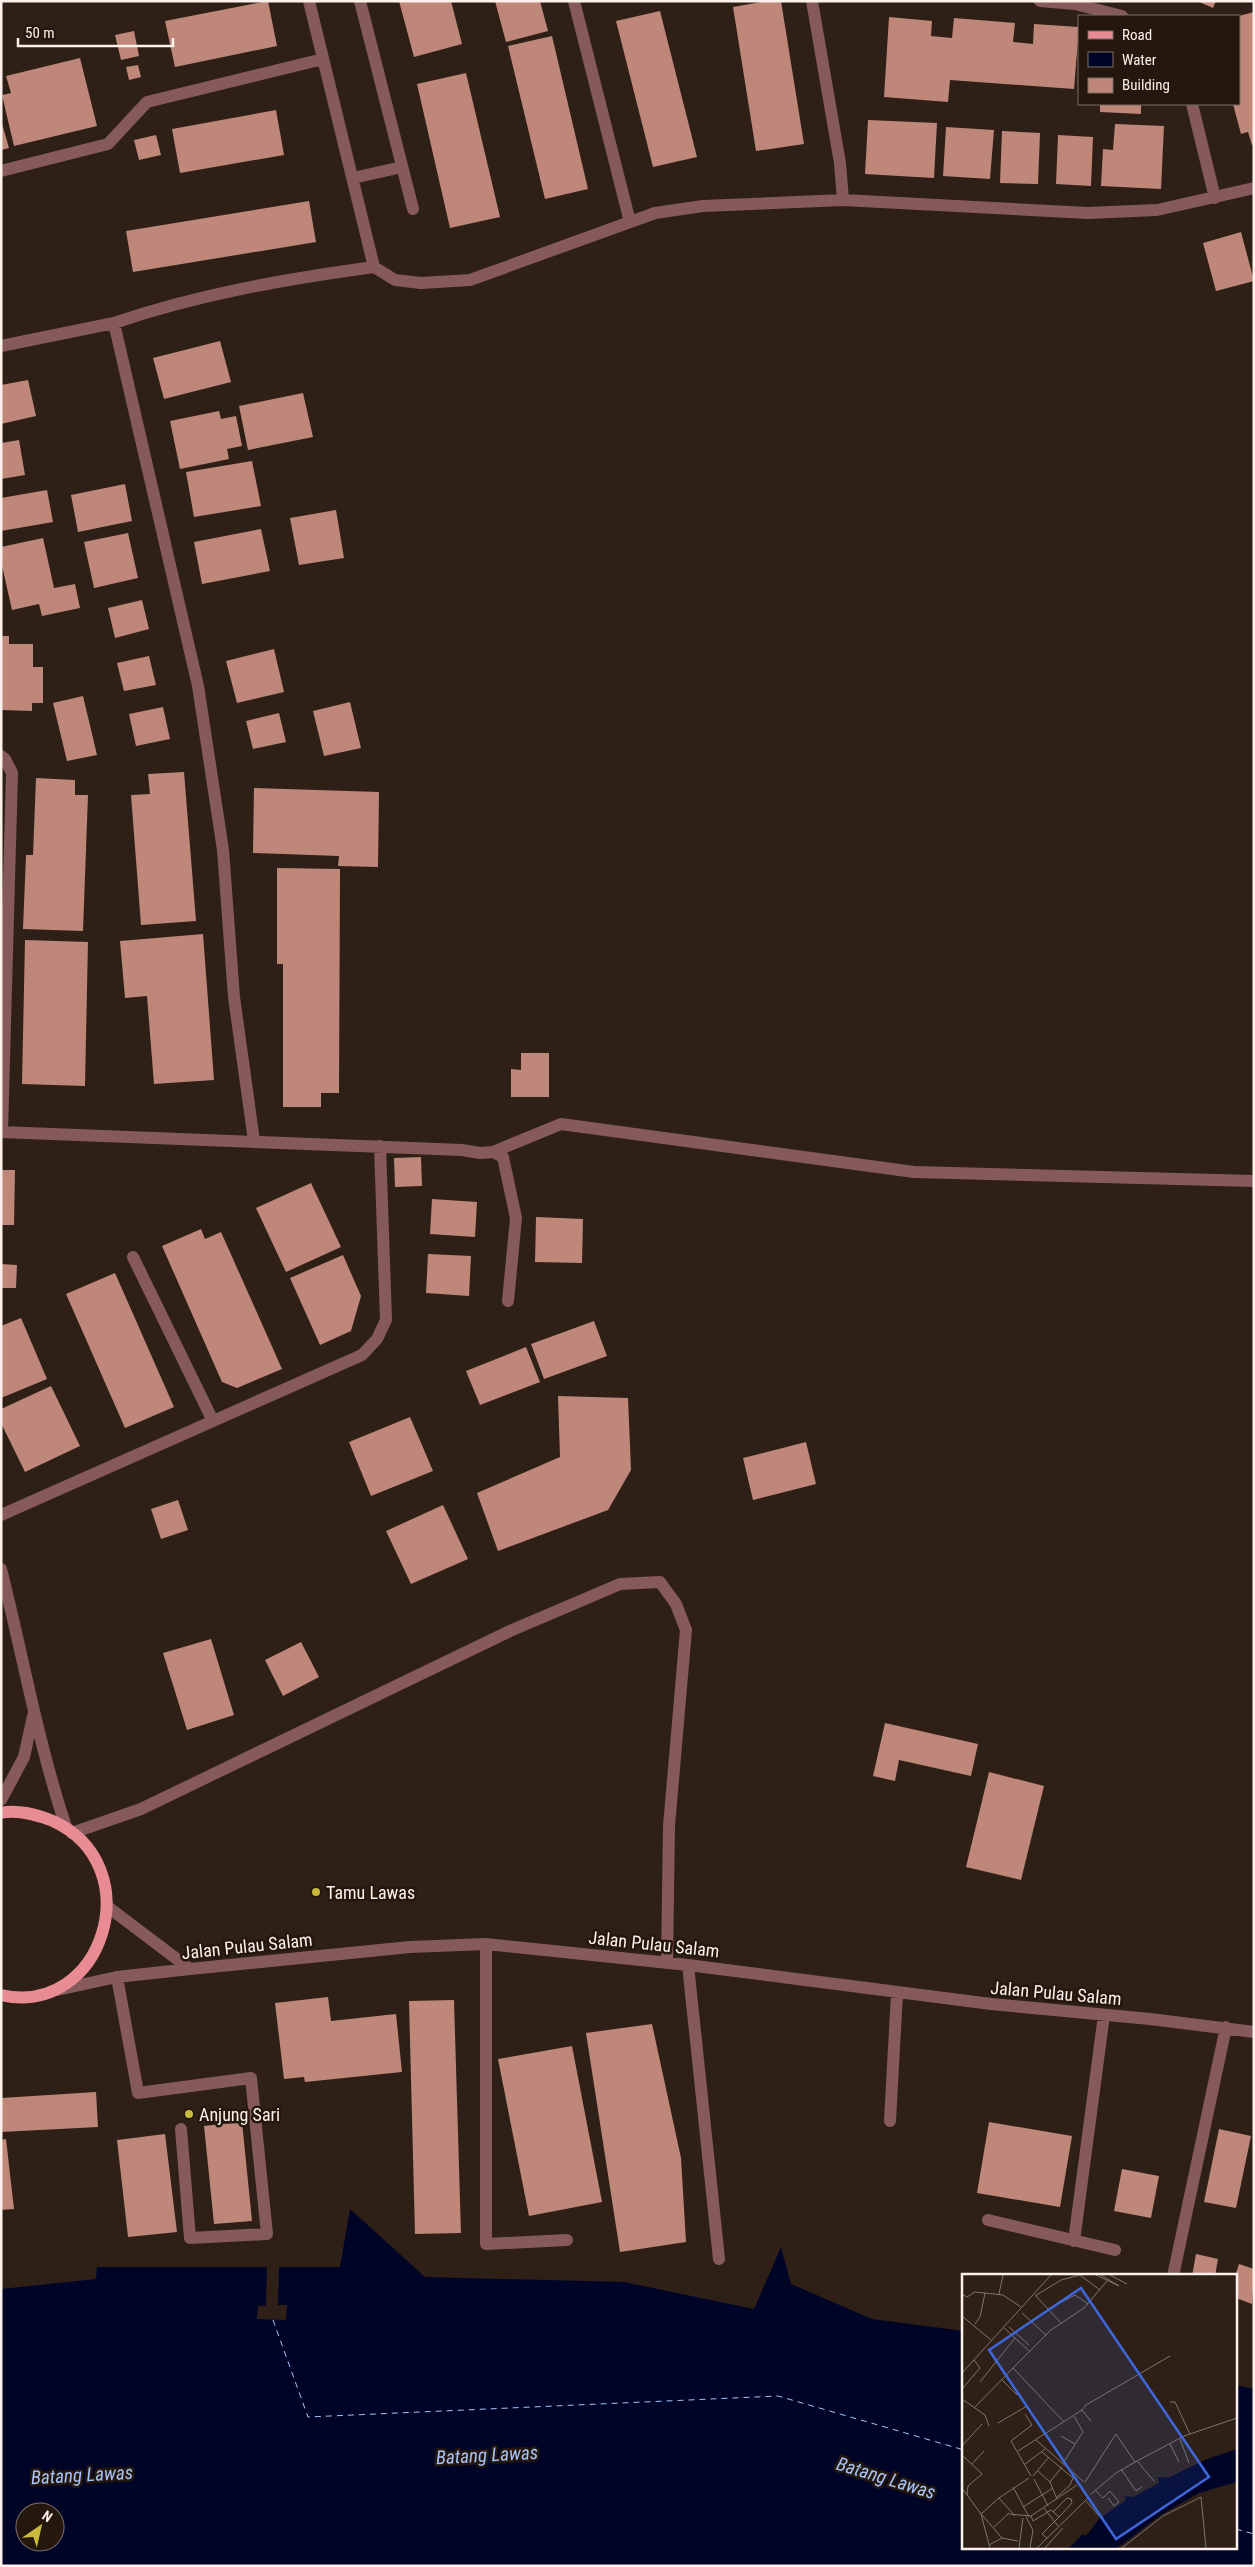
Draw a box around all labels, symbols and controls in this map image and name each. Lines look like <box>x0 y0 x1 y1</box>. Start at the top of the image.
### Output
scale bar <box>18 15 172 47</box>
legend <box>1078 15 1240 105</box>
text: 50 m <box>25 24 55 42</box>
text: Road <box>1122 26 1152 44</box>
text: Water <box>1122 51 1157 69</box>
text: Building <box>1122 76 1170 94</box>
place label: Tamu Lawas <box>326 1882 415 1903</box>
marker: Tamu Lawas <box>310 1886 322 1898</box>
street label: Jalan Pulau Salam <box>588 1927 720 1961</box>
street label: Jalan Pulau Salam <box>181 1929 313 1963</box>
street label: Jalan Pulau Salam <box>990 1977 1122 2009</box>
place label: Anjung Sari <box>199 2104 280 2125</box>
marker: Anjung Sari <box>183 2108 195 2120</box>
inset map <box>962 2274 1238 2550</box>
water label: Batang Lawas <box>435 2441 539 2469</box>
water label: Batang Lawas <box>834 2452 938 2504</box>
water label: Batang Lawas <box>30 2461 134 2489</box>
north arrow <box>15 2502 65 2552</box>
text: N <box>39 2507 55 2525</box>

